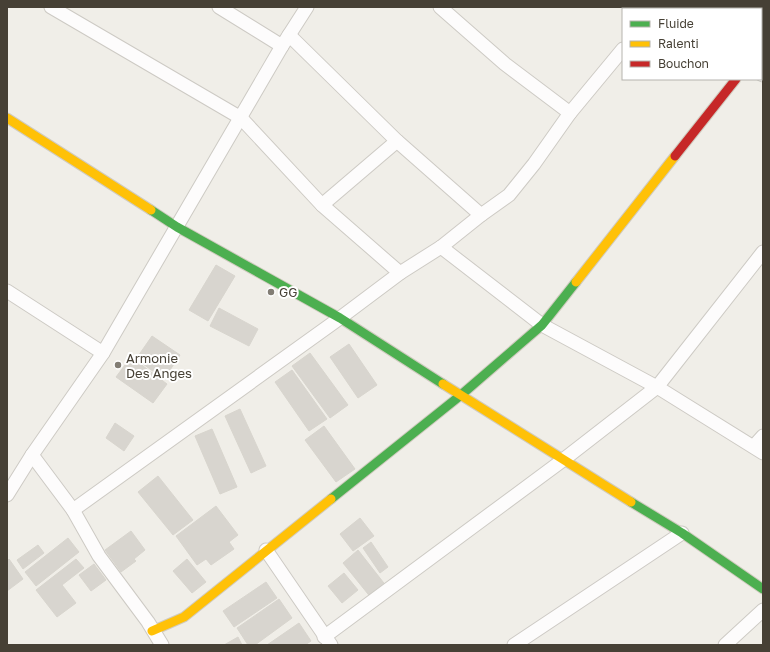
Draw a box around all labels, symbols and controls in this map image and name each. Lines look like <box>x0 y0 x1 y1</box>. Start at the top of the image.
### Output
legend <box>622 8 762 80</box>
text: Fluide <box>658 16 694 31</box>
text: Ralenti <box>658 36 699 51</box>
text: Bouchon <box>658 56 709 71</box>
place label: GG <box>279 284 297 300</box>
marker: GG <box>266 287 276 297</box>
place label: Armonie Des Anges <box>126 350 192 381</box>
marker: Armonie Des Anges <box>113 360 123 370</box>

